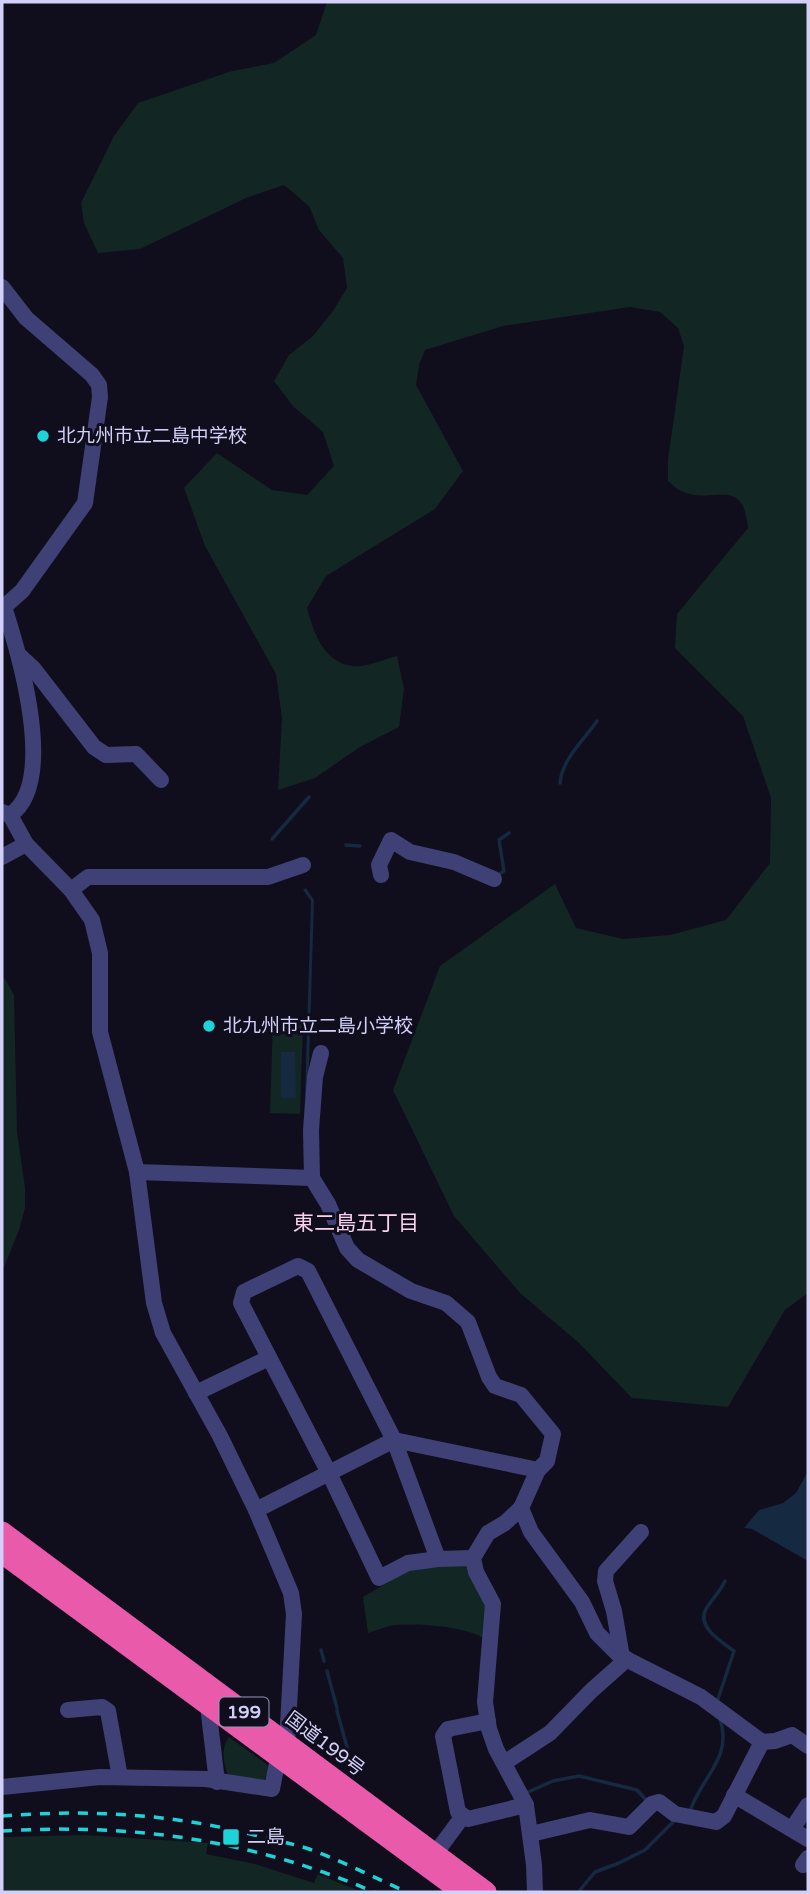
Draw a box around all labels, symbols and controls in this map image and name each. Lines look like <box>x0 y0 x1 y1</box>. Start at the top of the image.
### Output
place label: 北九州市立二島中学校 <box>57 425 247 447</box>
marker: 北九州市立二島中学校 <box>35 428 51 444</box>
place label: 北九州市立二島小学校 <box>223 1015 413 1037</box>
marker: 北九州市立二島小学校 <box>201 1018 217 1034</box>
district label: 東二島五丁目 <box>293 1211 419 1236</box>
road number: 199 <box>219 1698 268 1727</box>
street label: 国道199号 <box>281 1707 369 1781</box>
place label: 二島 <box>247 1826 285 1848</box>
marker: 二島 <box>221 1827 241 1847</box>

